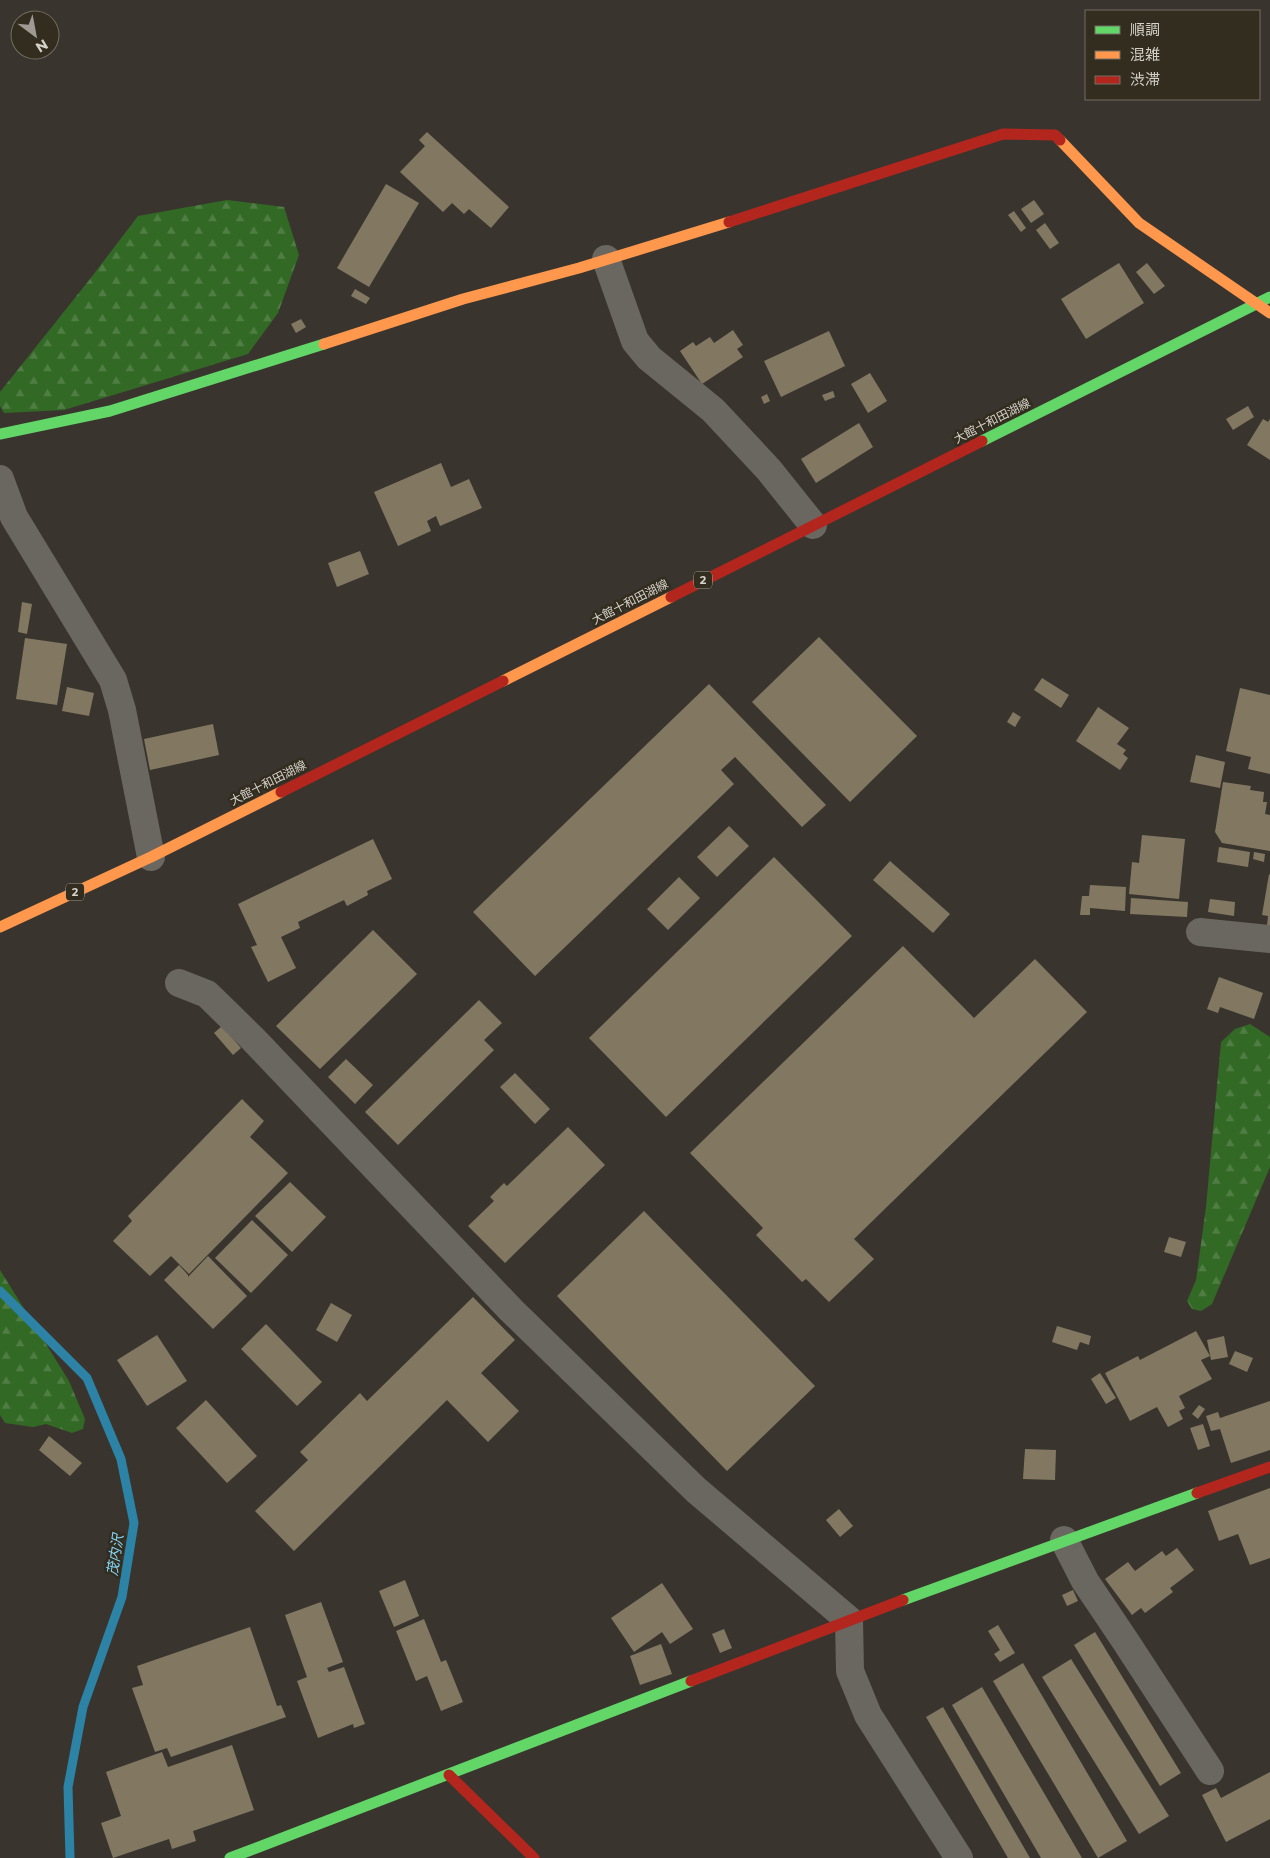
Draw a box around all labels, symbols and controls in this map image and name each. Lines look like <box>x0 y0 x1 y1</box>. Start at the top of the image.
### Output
north arrow <box>10 10 60 60</box>
legend <box>1085 10 1260 100</box>
text: 順調 <box>1130 20 1160 39</box>
text: N <box>32 35 51 57</box>
text: 混雑 <box>1130 45 1160 64</box>
text: 渋滞 <box>1130 70 1160 89</box>
street label: 大館十和田湖線 <box>951 395 1033 446</box>
road number: 2 <box>694 572 712 588</box>
street label: 大館十和田湖線 <box>589 576 671 627</box>
street label: 大館十和田湖線 <box>227 757 309 808</box>
road number: 2 <box>66 884 84 900</box>
water label: 茂内沢 <box>103 1531 127 1577</box>

